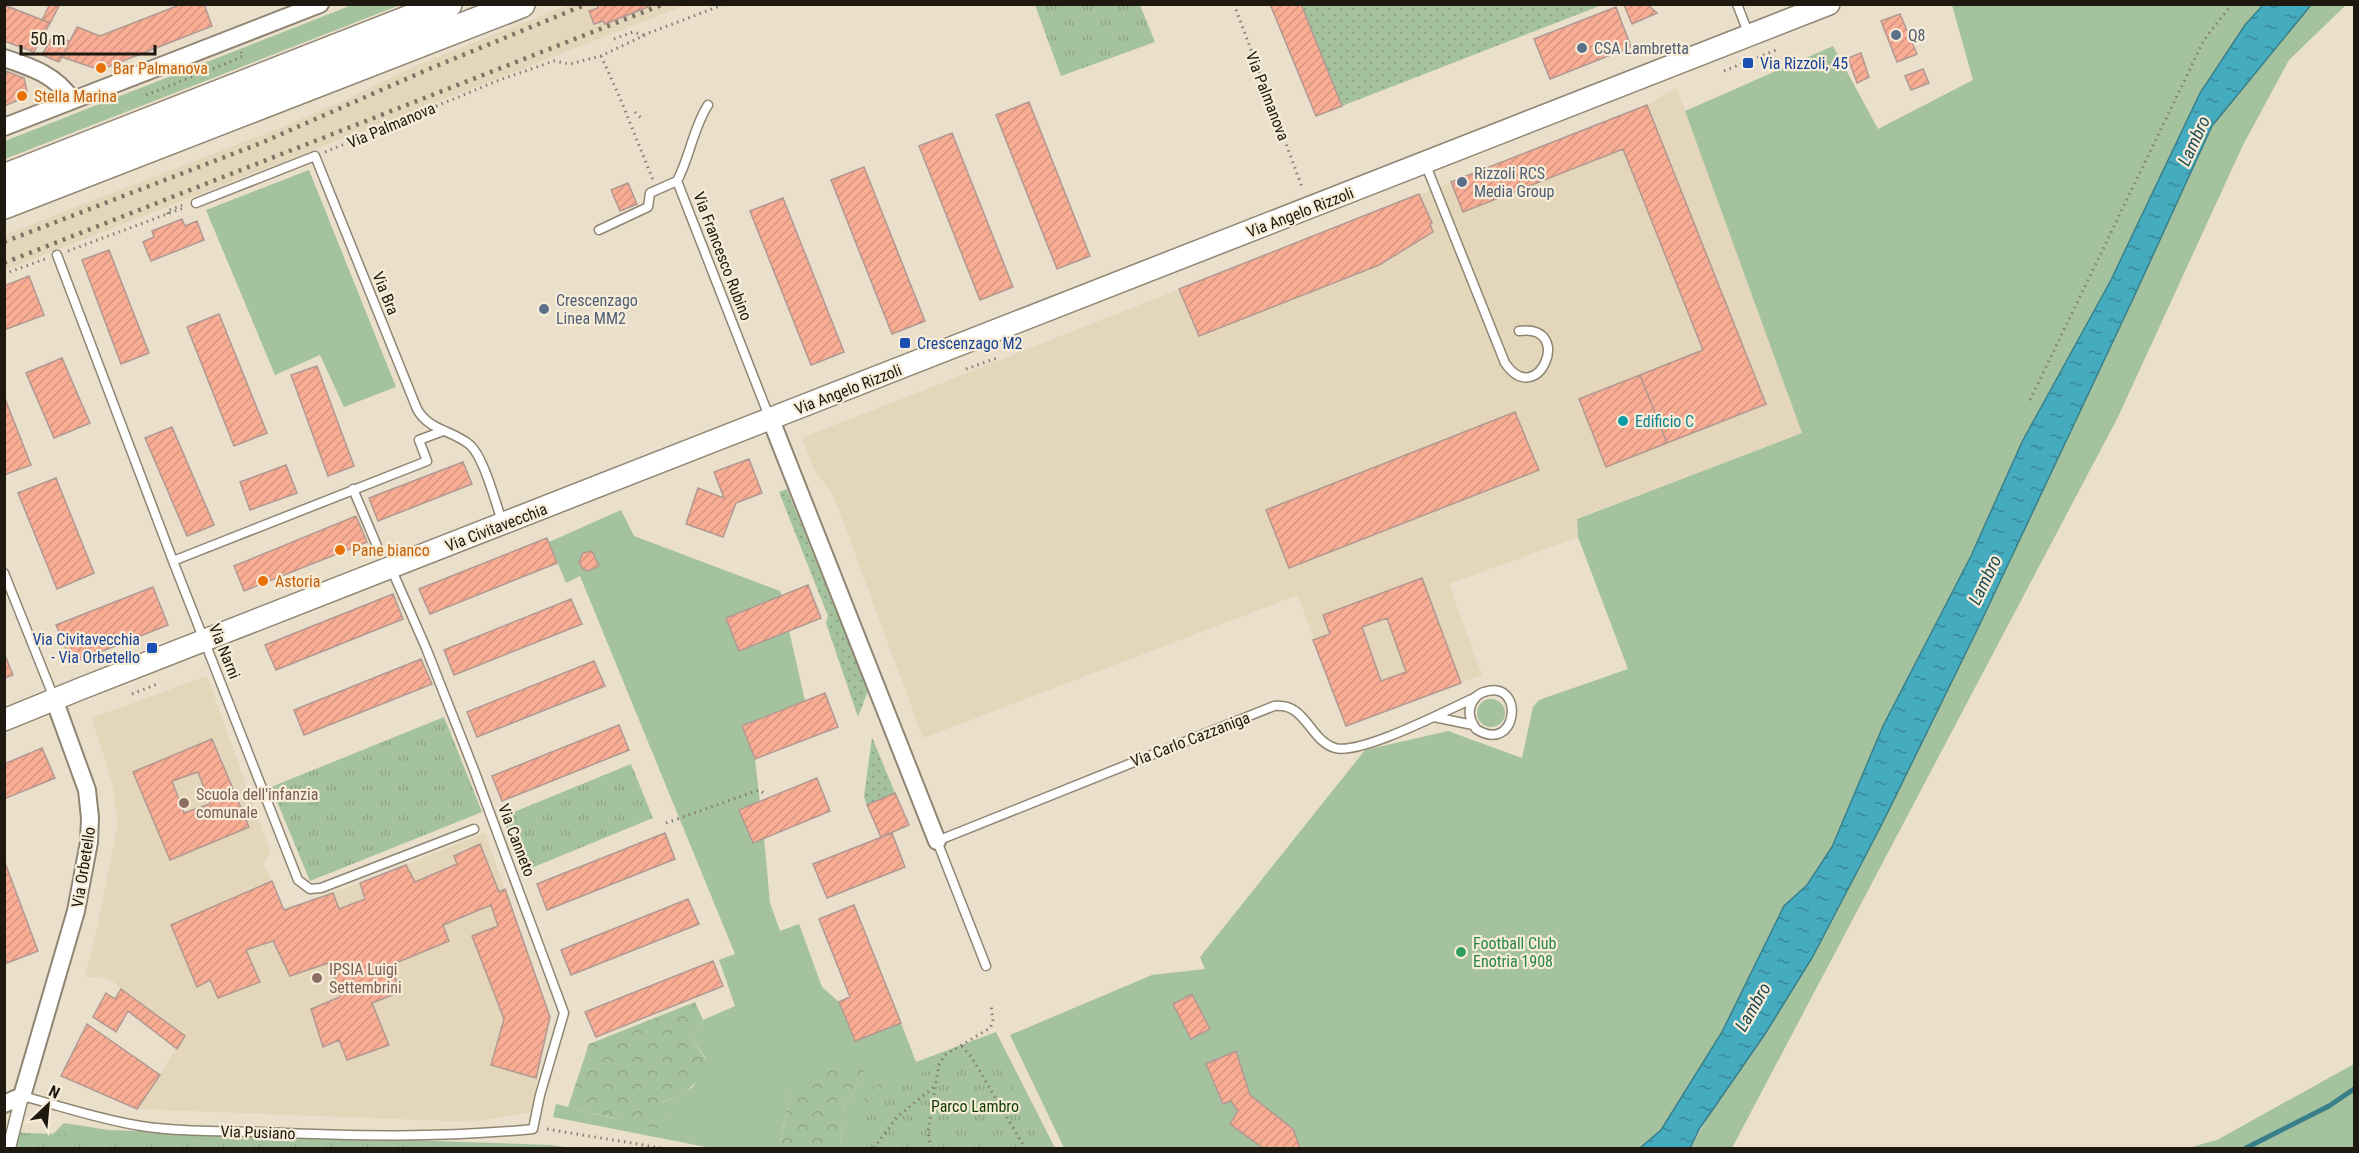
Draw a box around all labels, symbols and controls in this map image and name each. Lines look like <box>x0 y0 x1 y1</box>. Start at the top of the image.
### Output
scale bar <box>21 18 154 56</box>
place label: Q8 <box>1908 26 1926 45</box>
text: 50 m <box>30 28 65 49</box>
marker: Q8 <box>1889 28 1903 42</box>
place label: CSA Lambretta <box>1594 39 1689 58</box>
marker: CSA Lambretta <box>1575 41 1589 55</box>
street label: Via Palmanova <box>1242 49 1293 143</box>
place label: Via Rizzoli, 45 <box>1760 54 1848 73</box>
marker: Via Rizzoli, 45 <box>1741 56 1755 70</box>
place label: Bar Palmanova <box>113 59 208 78</box>
marker: Bar Palmanova <box>94 61 108 75</box>
place label: Stella Marina <box>34 87 117 106</box>
marker: Stella Marina <box>15 89 29 103</box>
street label: Via Palmanova <box>344 98 438 153</box>
water label: Lambro <box>2173 113 2214 169</box>
place label: Rizzoli RCS Media Group <box>1474 164 1554 201</box>
marker: Rizzoli RCS Media Group <box>1455 175 1469 189</box>
street label: Via Angelo Rizzoli <box>1244 183 1356 242</box>
street label: Via Francesco Rubino <box>689 189 756 323</box>
street label: Via Bra <box>368 269 403 318</box>
place label: Crescenzago Linea MM2 <box>556 291 638 328</box>
marker: Crescenzago Linea MM2 <box>537 302 551 316</box>
place label: Crescenzago M2 <box>917 334 1023 353</box>
marker: Crescenzago M2 <box>898 336 912 350</box>
street label: Via Angelo Rizzoli <box>792 360 904 419</box>
place label: Edificio C <box>1635 412 1694 431</box>
marker: Edificio C <box>1616 414 1630 428</box>
street label: Via Civitavecchia <box>443 499 550 556</box>
place label: Pane bianco <box>352 541 430 560</box>
marker: Pane bianco <box>333 543 347 557</box>
water label: Lambro <box>1964 552 2005 608</box>
place label: Astoria <box>275 572 320 591</box>
marker: Astoria <box>256 574 270 588</box>
street label: Via Narni <box>205 621 244 682</box>
place label: Via Civitavecchia - Via Orbetello <box>32 630 140 667</box>
marker: Via Civitavecchia - Via Orbetello <box>145 641 159 655</box>
street label: Via Carlo Cazzaniga <box>1128 708 1253 771</box>
place label: Scuola dell'infanzia comunale <box>196 785 318 822</box>
marker: Scuola dell'infanzia comunale <box>177 796 191 810</box>
street label: Via Canneto <box>494 801 539 879</box>
street label: Via Orbetello <box>68 825 99 909</box>
place label: Football Club Enotria 1908 <box>1473 934 1556 971</box>
marker: Football Club Enotria 1908 <box>1454 945 1468 959</box>
place label: IPSIA Luigi Settembrini <box>329 960 402 997</box>
marker: IPSIA Luigi Settembrini <box>310 971 324 985</box>
water label: Lambro <box>1730 979 1775 1035</box>
north arrow <box>18 1075 78 1135</box>
text: N <box>46 1081 63 1103</box>
park label: Parco Lambro <box>931 1097 1019 1116</box>
street label: Via Pusiano <box>220 1122 296 1143</box>

